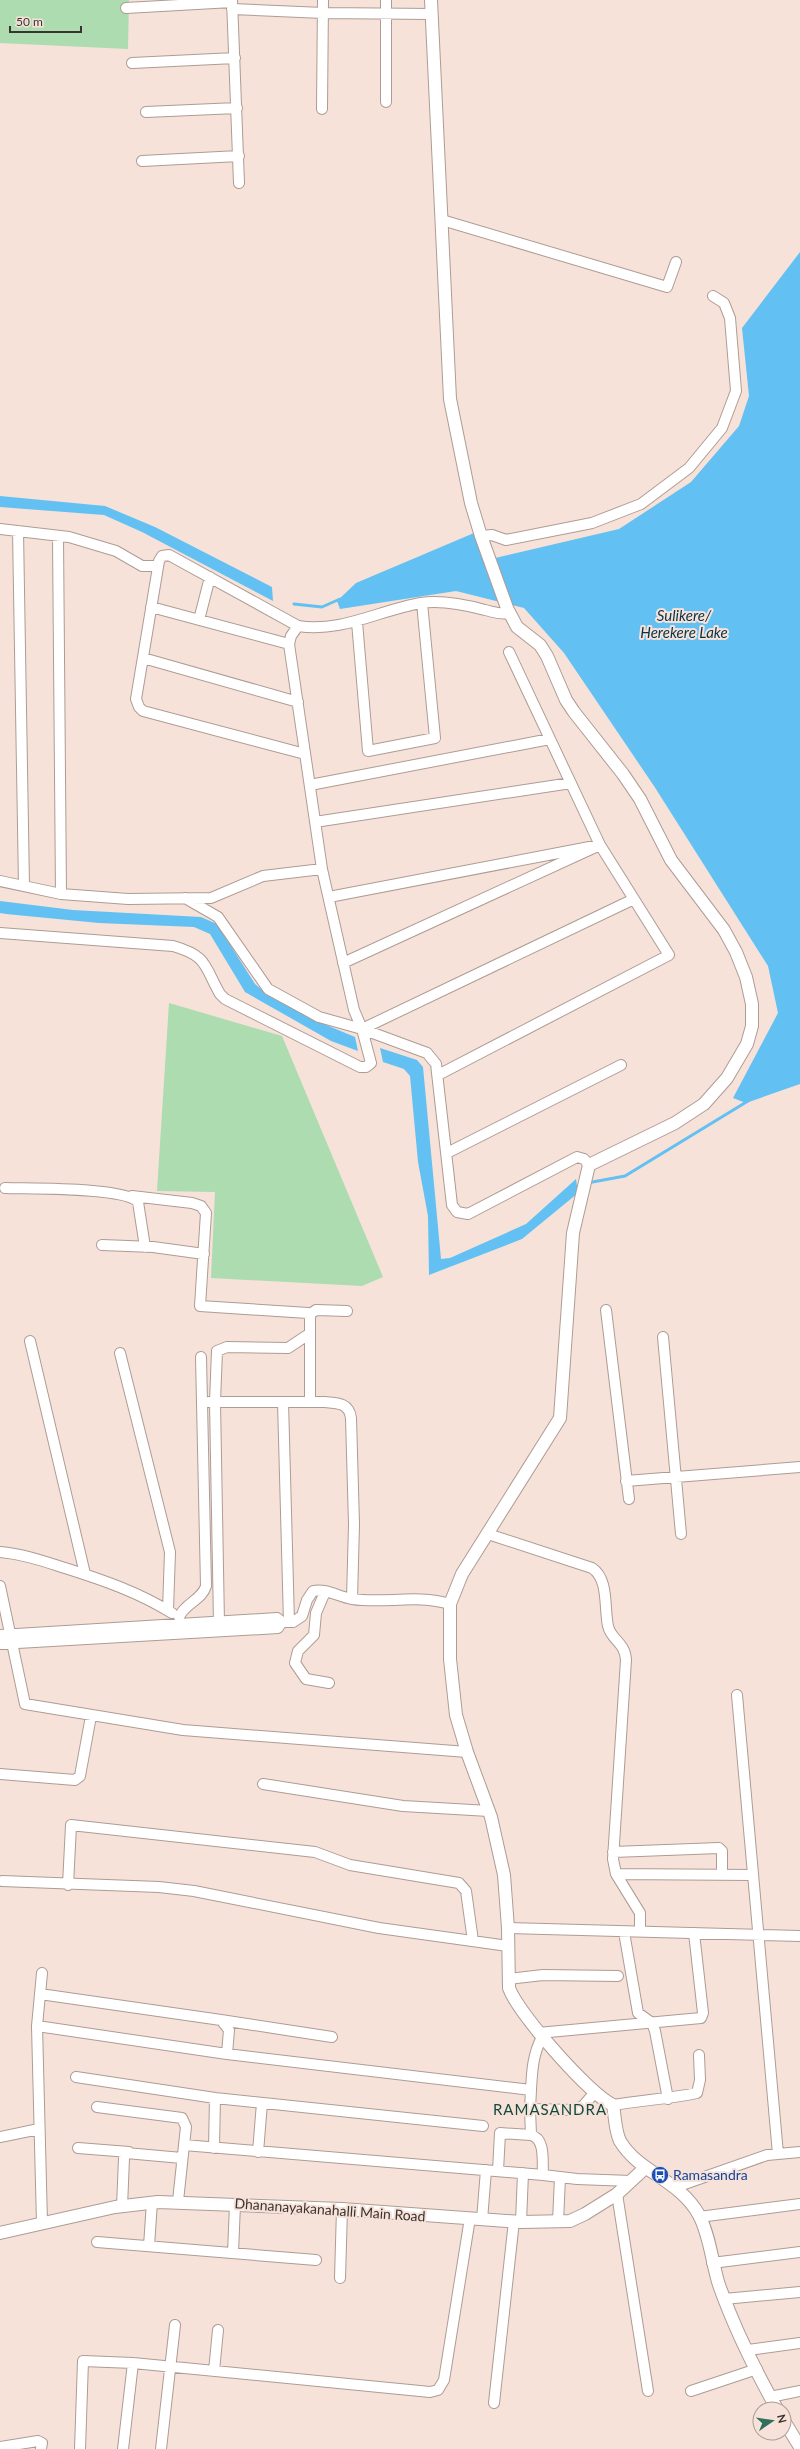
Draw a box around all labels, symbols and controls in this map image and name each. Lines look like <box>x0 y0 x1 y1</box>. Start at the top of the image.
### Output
scale bar <box>10 8 81 34</box>
text: 50 m <box>16 14 43 29</box>
water label: Sulikere/ Herekere Lake <box>640 606 728 641</box>
district label: RAMASANDRA <box>493 2100 607 2118</box>
bus stop icon: Ramasandra <box>650 2165 670 2185</box>
place label: Ramasandra <box>673 2166 748 2183</box>
street label: Dhananayakanahalli Main Road <box>234 2194 426 2225</box>
north arrow <box>752 2401 792 2441</box>
text: N <box>775 2413 790 2424</box>

